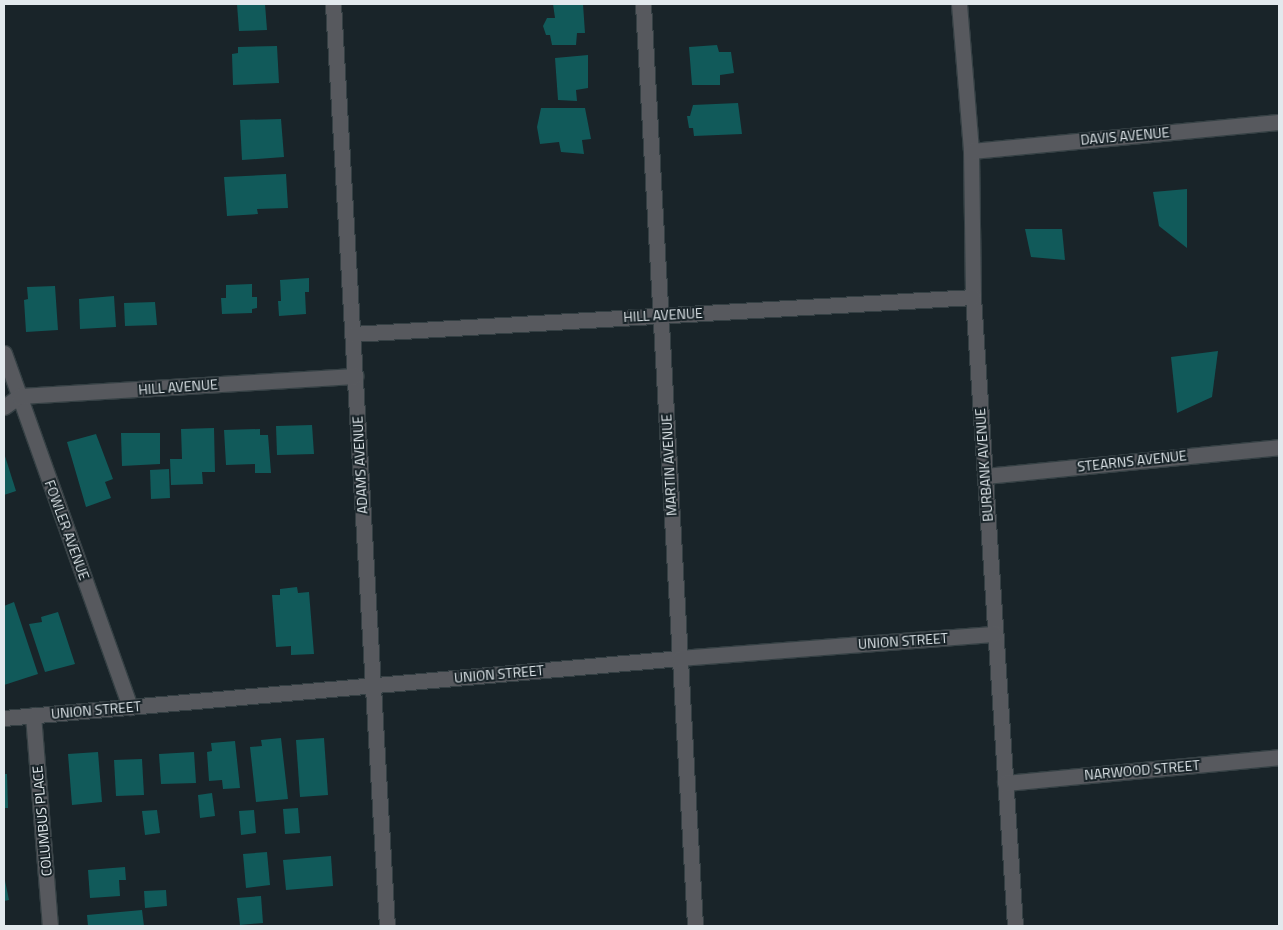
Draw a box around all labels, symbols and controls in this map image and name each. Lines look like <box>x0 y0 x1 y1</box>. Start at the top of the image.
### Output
street label: DAVIS AVENUE <box>1080 124 1170 148</box>
street label: HILL AVENUE <box>623 305 703 325</box>
street label: HILL AVENUE <box>138 376 218 398</box>
street label: BURBANK AVENUE <box>972 408 996 522</box>
street label: MARTIN AVENUE <box>658 414 680 516</box>
street label: ADAMS AVENUE <box>349 416 371 514</box>
street label: STEARNS AVENUE <box>1076 447 1188 475</box>
street label: FOWLER AVENUE <box>41 478 93 582</box>
street label: UNION STREET <box>857 629 949 653</box>
street label: UNION STREET <box>453 662 545 686</box>
street label: UNION STREET <box>50 698 142 722</box>
street label: NARWOOD STREET <box>1084 757 1200 783</box>
street label: COLUMBUS PLACE <box>29 765 55 877</box>

